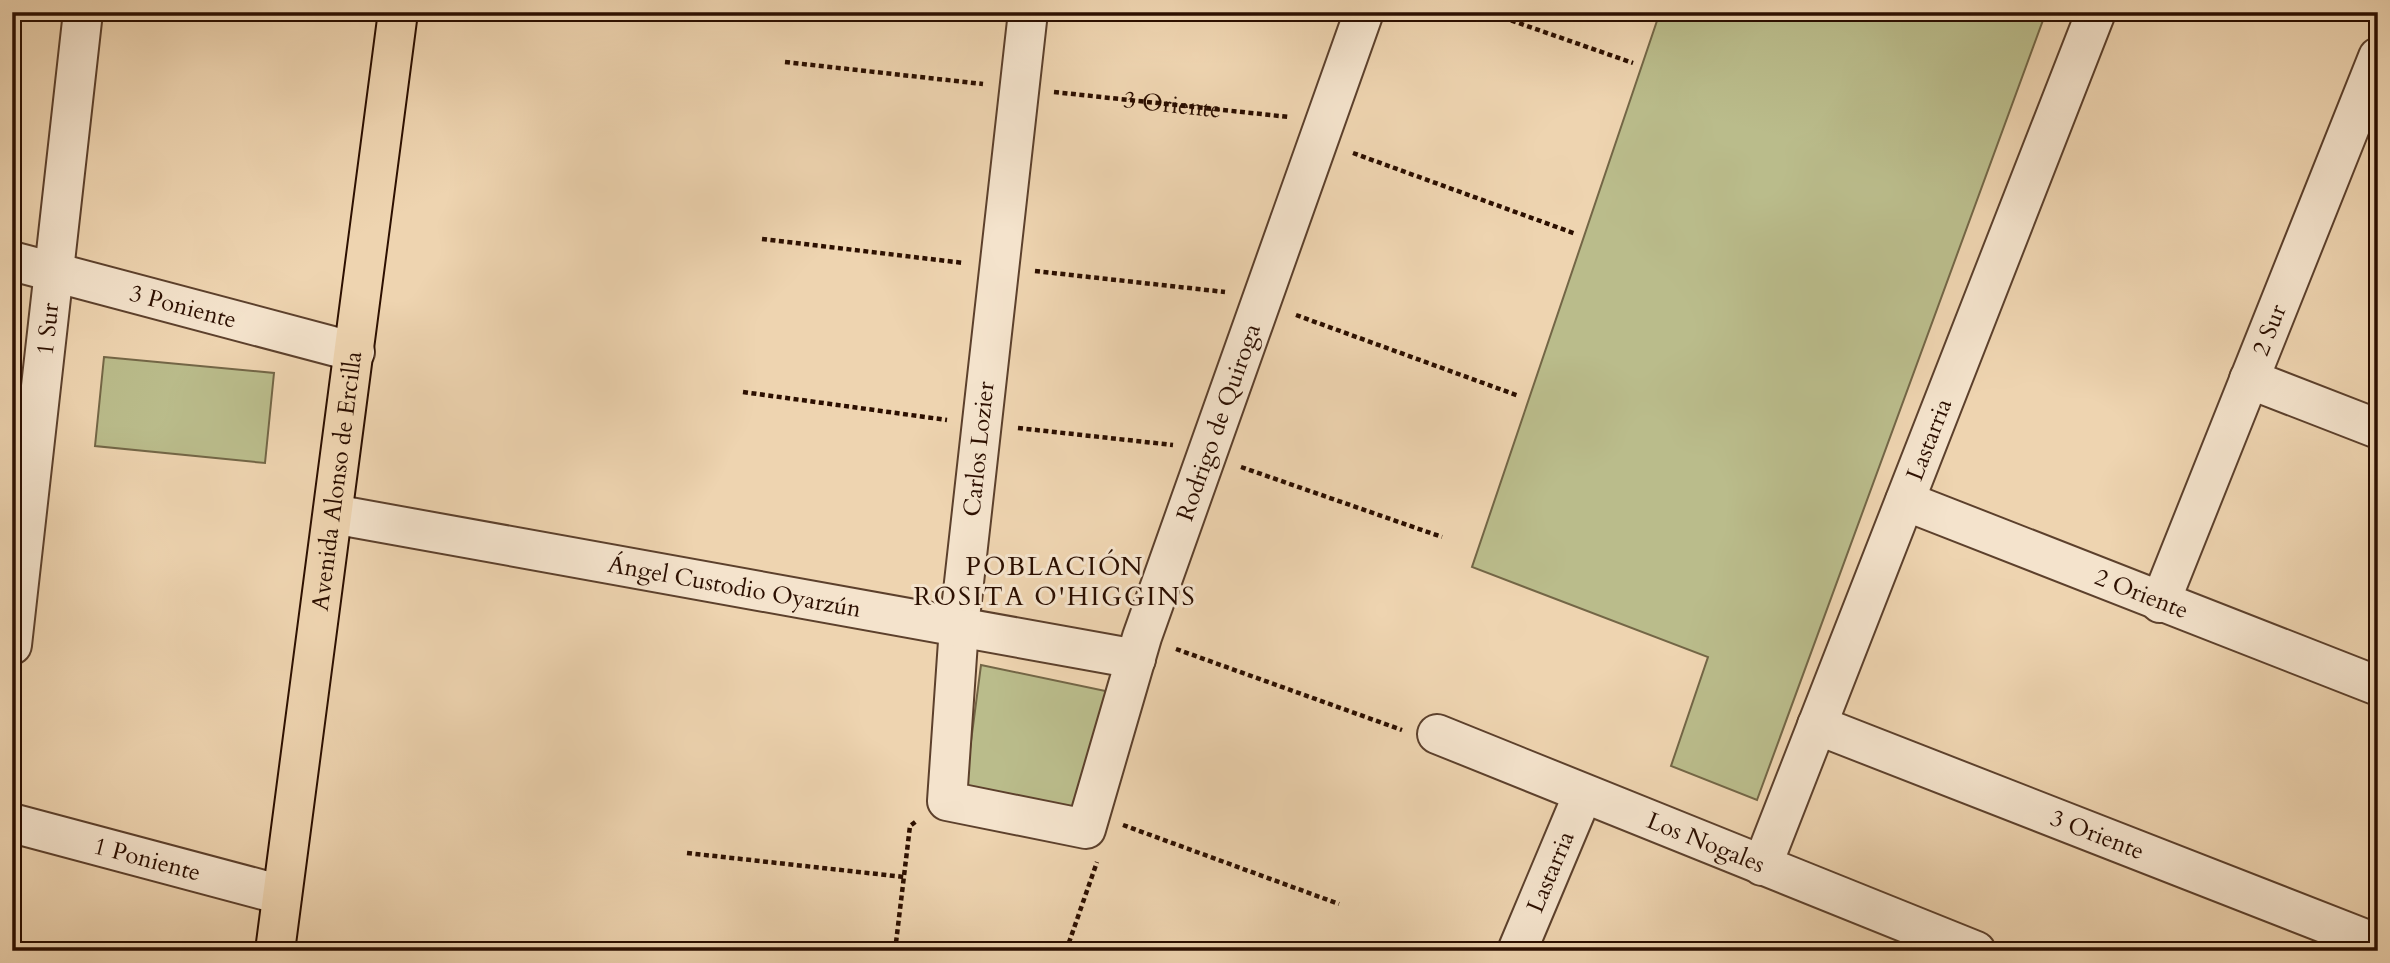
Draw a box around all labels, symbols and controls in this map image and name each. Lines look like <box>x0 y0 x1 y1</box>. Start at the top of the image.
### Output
street label: 3 Oriente <box>1122 83 1223 126</box>
street label: 3 Poniente <box>126 276 240 336</box>
street label: 2 Sur <box>2244 299 2294 361</box>
street label: 1 Sur <box>28 301 67 357</box>
street label: Rodrigo de Quiroga <box>1168 318 1269 525</box>
street label: Avenida Alonso de Ercilla <box>303 349 370 613</box>
street label: Carlos Lozier <box>956 380 1003 518</box>
street label: Lastarria <box>1898 393 1960 485</box>
street label: Ángel Custodio Oyarzún <box>605 547 864 626</box>
district label: POBLACIÓN ROSITA O'HIGGINS <box>913 549 1197 614</box>
street label: 2 Oriente <box>2090 560 2193 627</box>
street label: 3 Oriente <box>2046 801 2149 868</box>
street label: Los Nogales <box>1642 804 1770 881</box>
street label: Lastarria <box>1519 825 1582 918</box>
street label: 1 Poniente <box>90 829 204 889</box>

